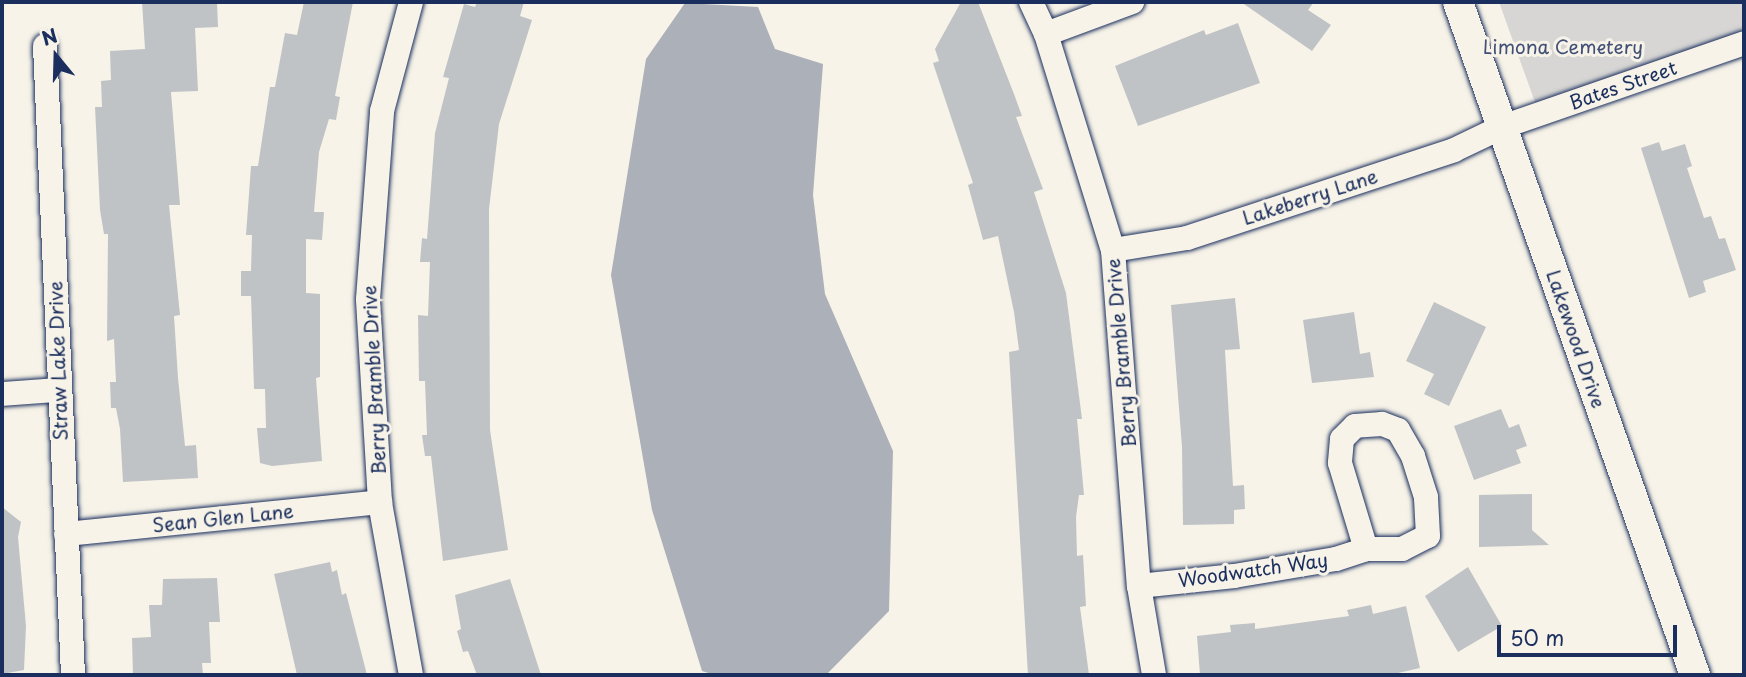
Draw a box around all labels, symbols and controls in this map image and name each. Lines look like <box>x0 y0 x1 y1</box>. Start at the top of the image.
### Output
text: N <box>37 20 61 52</box>
north arrow <box>21 21 91 91</box>
park label: Limona Cemetery <box>1483 36 1643 58</box>
street label: Bates Street <box>1566 56 1680 114</box>
street label: Lakeberry Lane <box>1240 164 1380 230</box>
street label: Berry Bramble Drive <box>1101 257 1141 449</box>
street label: Lakewood Drive <box>1542 267 1610 411</box>
street label: Straw Lake Drive <box>44 281 72 441</box>
street label: Berry Bramble Drive <box>358 284 390 476</box>
street label: Sean Glen Lane <box>150 499 296 537</box>
street label: Woodwatch Way <box>1176 548 1330 592</box>
scale bar <box>1501 610 1681 654</box>
text: 50 m <box>1510 621 1564 653</box>

